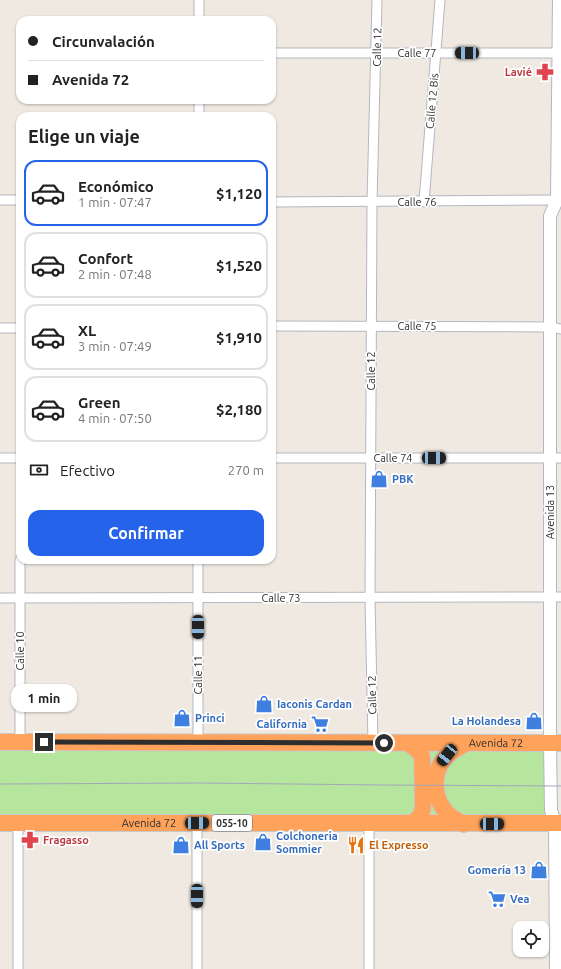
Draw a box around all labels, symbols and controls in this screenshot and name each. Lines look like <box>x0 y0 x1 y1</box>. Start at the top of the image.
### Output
street label: Calle 12 <box>371 27 383 67</box>
text: Circunvalación <box>52 33 155 50</box>
street label: Calle 77 <box>397 47 437 59</box>
car <box>455 47 479 59</box>
pharmacy icon: Lavié <box>535 62 555 82</box>
place label: Lavié <box>505 66 532 78</box>
text: Avenida 72 <box>52 71 129 88</box>
street label: Calle 12 Bis <box>424 72 440 129</box>
text: Elige un viaje <box>28 126 140 146</box>
icon: car <box>30 175 66 211</box>
text: Económico <box>78 178 154 195</box>
text: $1,120 <box>216 185 262 202</box>
text: 1 min · 07:47 <box>78 195 152 209</box>
street label: Calle 76 <box>397 196 437 208</box>
icon: car <box>30 247 66 283</box>
text: Confort <box>78 250 133 267</box>
text: $1,520 <box>216 257 262 274</box>
text: 2 min · 07:48 <box>78 267 152 281</box>
icon: car <box>30 319 66 355</box>
street label: Calle 75 <box>397 320 437 332</box>
text: XL <box>78 322 96 339</box>
text: $1,910 <box>216 329 262 346</box>
text: 3 min · 07:49 <box>78 339 152 353</box>
street label: Calle 12 <box>365 351 377 391</box>
icon: car <box>30 391 66 427</box>
text: Green <box>78 394 120 411</box>
text: $2,180 <box>216 401 262 418</box>
text: 4 min · 07:50 <box>78 411 152 425</box>
street label: Calle 74 <box>373 452 413 464</box>
car <box>422 452 446 464</box>
icon: cash <box>28 459 50 481</box>
text: Efectivo <box>60 462 115 479</box>
text: 270 m <box>228 463 264 477</box>
shop icon: PBK <box>369 469 389 489</box>
place label: PBK <box>392 473 414 485</box>
street label: Avenida 13 <box>544 485 556 539</box>
button: Confirmar <box>28 510 264 556</box>
street label: Calle 73 <box>261 592 301 604</box>
car <box>192 615 204 639</box>
street label: Calle 10 <box>14 631 26 671</box>
street label: Calle 11 <box>192 655 204 695</box>
street label: Calle 12 <box>366 675 378 715</box>
callout: 1 min <box>11 684 77 712</box>
text: 1 min <box>28 691 60 705</box>
shop icon: Iaconis Cardan <box>254 694 274 714</box>
place label: Iaconis Cardan <box>277 698 352 710</box>
shop icon: Princi <box>172 708 192 728</box>
shop icon: La Holandesa <box>524 711 544 731</box>
place label: Princi <box>195 712 224 724</box>
supermarket icon: California <box>310 714 330 734</box>
place label: La Holandesa <box>452 715 521 727</box>
place label: California <box>256 718 307 730</box>
route end <box>35 733 53 751</box>
route start <box>375 734 393 752</box>
street label: Avenida 72 <box>469 737 523 749</box>
car <box>435 742 459 768</box>
road number: 055-10 <box>212 815 252 831</box>
street label: Avenida 72 <box>122 817 176 829</box>
car <box>185 817 209 829</box>
car <box>480 818 504 830</box>
pharmacy icon: Fragasso <box>20 830 40 850</box>
place label: Colchoneria Sommier <box>276 830 338 855</box>
shop icon: Colchoneria Sommier <box>253 832 273 852</box>
place label: Fragasso <box>43 834 89 846</box>
shop icon: All Sports <box>171 835 191 855</box>
restaurant icon: El Expresso <box>346 835 366 855</box>
place label: All Sports <box>194 839 245 851</box>
place label: El Expresso <box>369 839 429 851</box>
shop icon: Gomería 13 <box>529 860 549 880</box>
place label: Gomería 13 <box>467 864 526 876</box>
car <box>191 884 203 908</box>
supermarket icon: Vea <box>487 889 507 909</box>
place label: Vea <box>510 893 529 905</box>
map controls <box>513 921 549 957</box>
button: locate <box>513 921 549 957</box>

